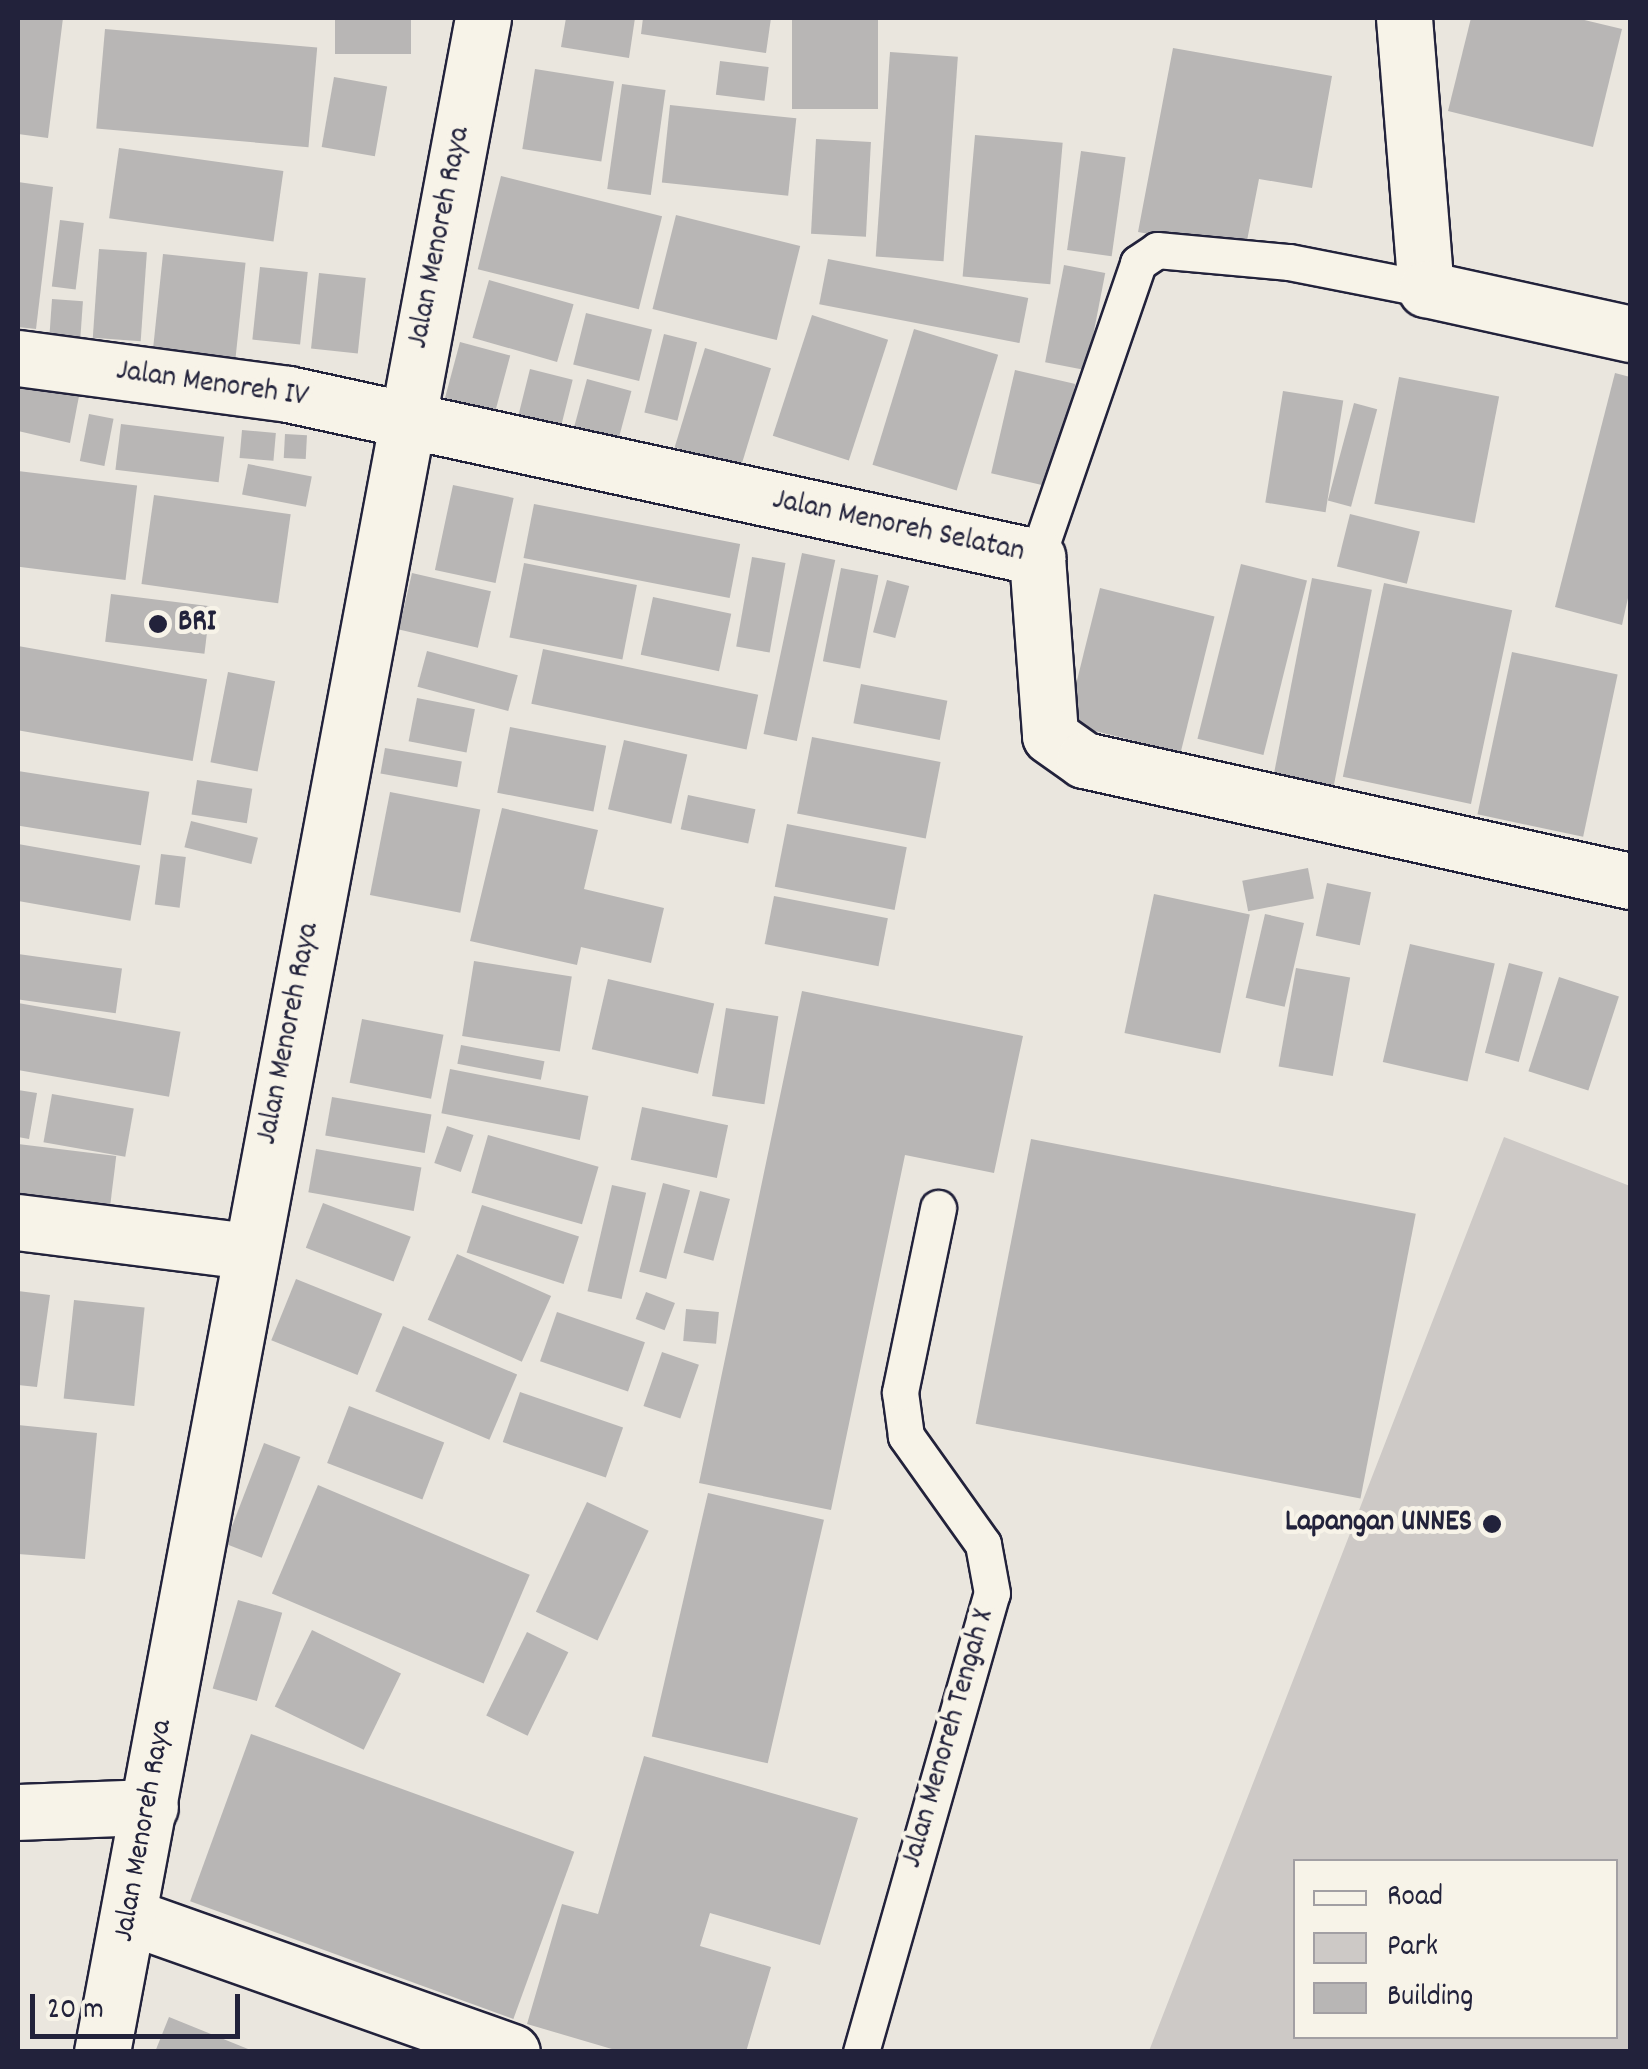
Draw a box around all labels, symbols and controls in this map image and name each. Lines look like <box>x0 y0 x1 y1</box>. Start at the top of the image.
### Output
street label: Jalan Menoreh Raya <box>402 124 480 352</box>
street label: Jalan Menoreh IV <box>114 355 310 417</box>
street label: Jalan Menoreh Selatan <box>769 484 1027 572</box>
place label: BRI <box>178 606 216 642</box>
marker: BRI <box>147 613 169 635</box>
street label: Jalan Menoreh Raya <box>251 920 329 1148</box>
place label: Lapangan UNNES <box>1285 1506 1472 1542</box>
marker: Lapangan UNNES <box>1481 1513 1503 1535</box>
street label: Jalan Menoreh Tengah X <box>896 1606 1004 1872</box>
street label: Jalan Menoreh Raya <box>108 1717 182 1945</box>
legend <box>1293 1859 1618 2039</box>
text: Road <box>1387 1877 1443 1920</box>
text: Park <box>1387 1927 1438 1970</box>
scale bar <box>35 1974 245 2036</box>
text: Building <box>1387 1977 1473 2020</box>
text: 20 m <box>47 1990 104 2033</box>

